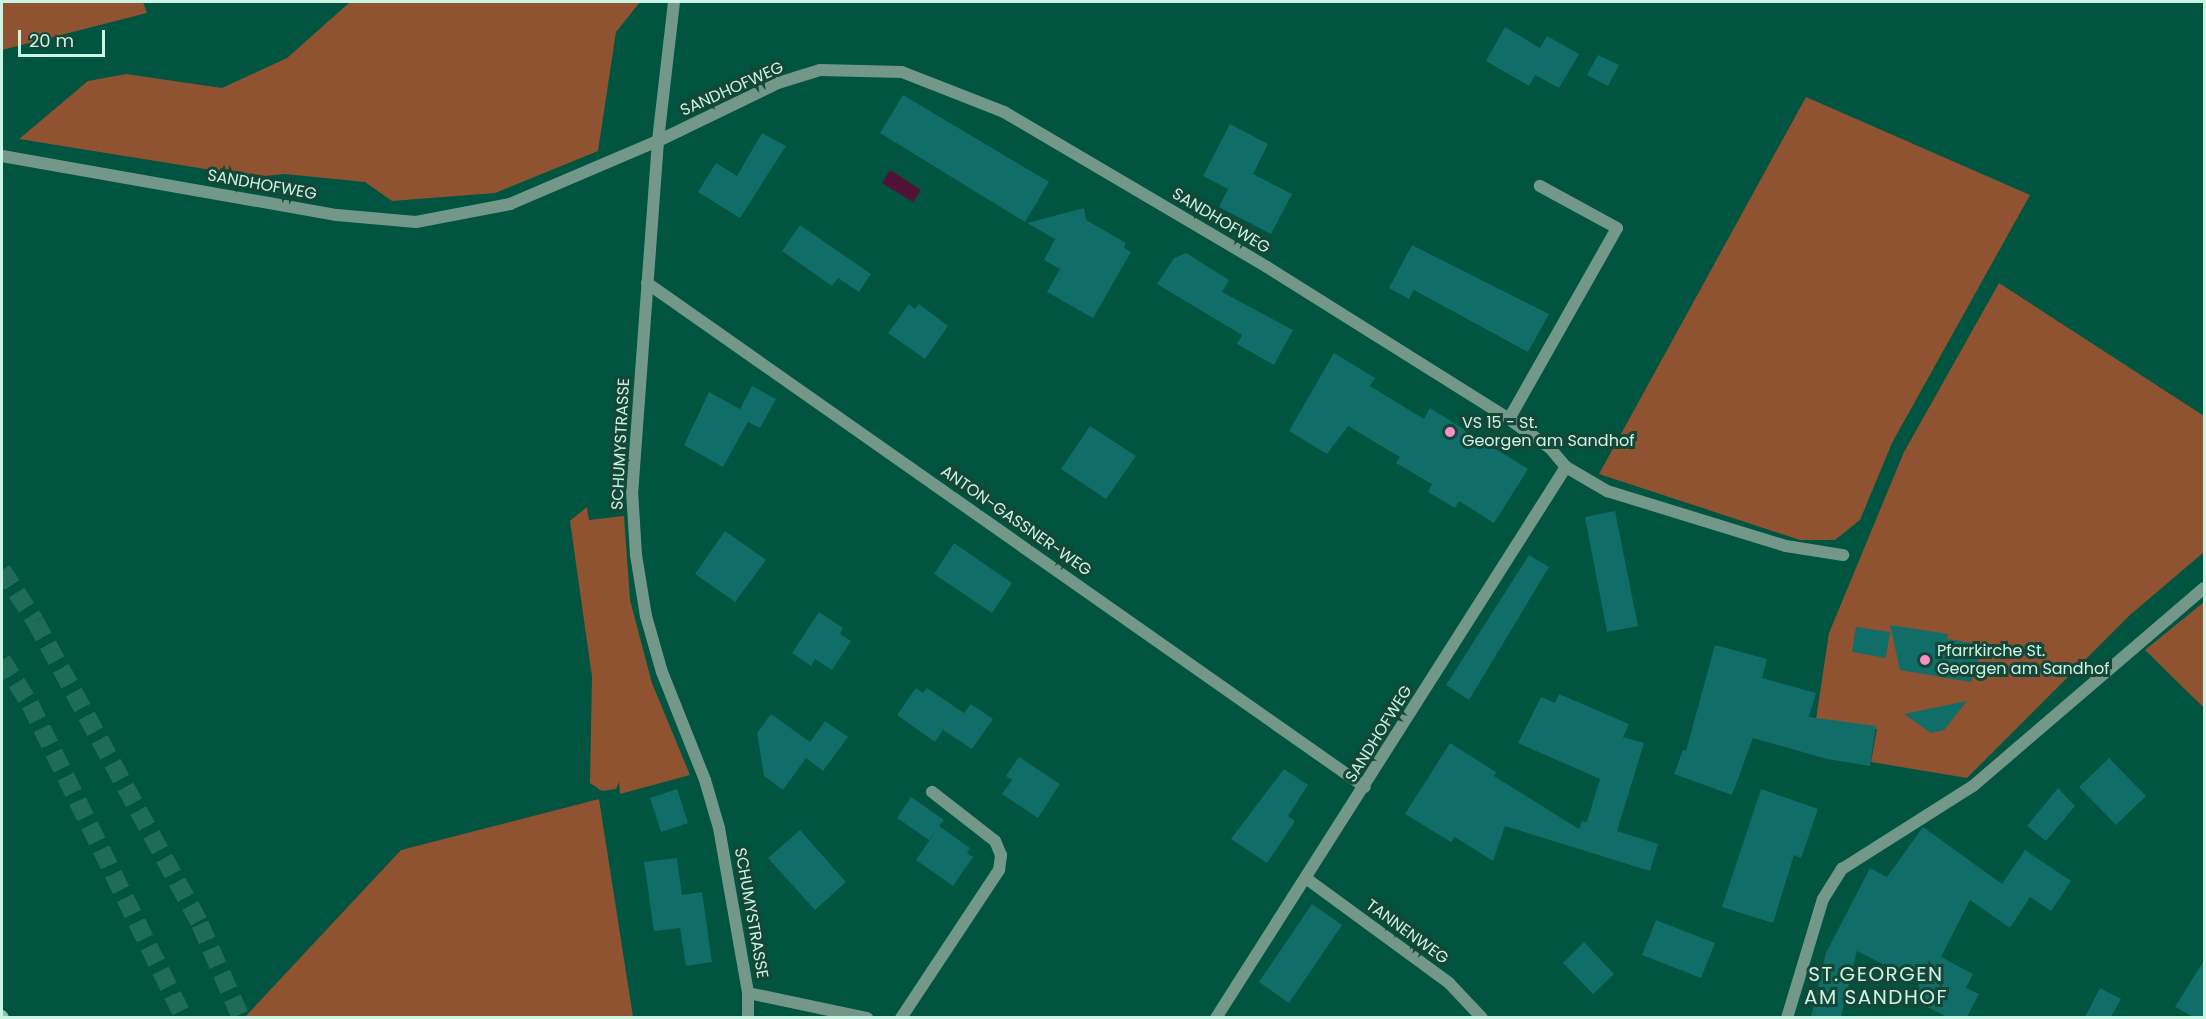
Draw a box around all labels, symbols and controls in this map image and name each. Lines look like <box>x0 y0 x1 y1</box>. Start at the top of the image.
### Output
scale bar <box>21 18 108 56</box>
text: 20 m <box>29 28 74 53</box>
street label: SANDHOFWEG <box>678 58 786 120</box>
street label: SANDHOFWEG <box>206 166 318 204</box>
street label: SANDHOFWEG <box>1169 184 1273 258</box>
street label: SCHUMYSTRASSE <box>608 377 634 511</box>
place label: VS 15 - St. Georgen am Sandhof <box>1462 413 1634 451</box>
marker: VS 15 - St. Georgen am Sandhof <box>1443 425 1457 439</box>
street label: ANTON-GASSNER-WEG <box>937 462 1095 580</box>
place label: Pfarrkirche St. Georgen am Sandhof <box>1937 641 2109 679</box>
marker: Pfarrkirche St. Georgen am Sandhof <box>1918 653 1932 667</box>
street label: SANDHOFWEG <box>1342 682 1416 786</box>
street label: SCHUMYSTRASSE <box>730 846 772 980</box>
street label: TANNENWEG <box>1362 896 1452 968</box>
district label: ST.GEORGEN AM SANDHOF <box>1804 963 1948 1010</box>

